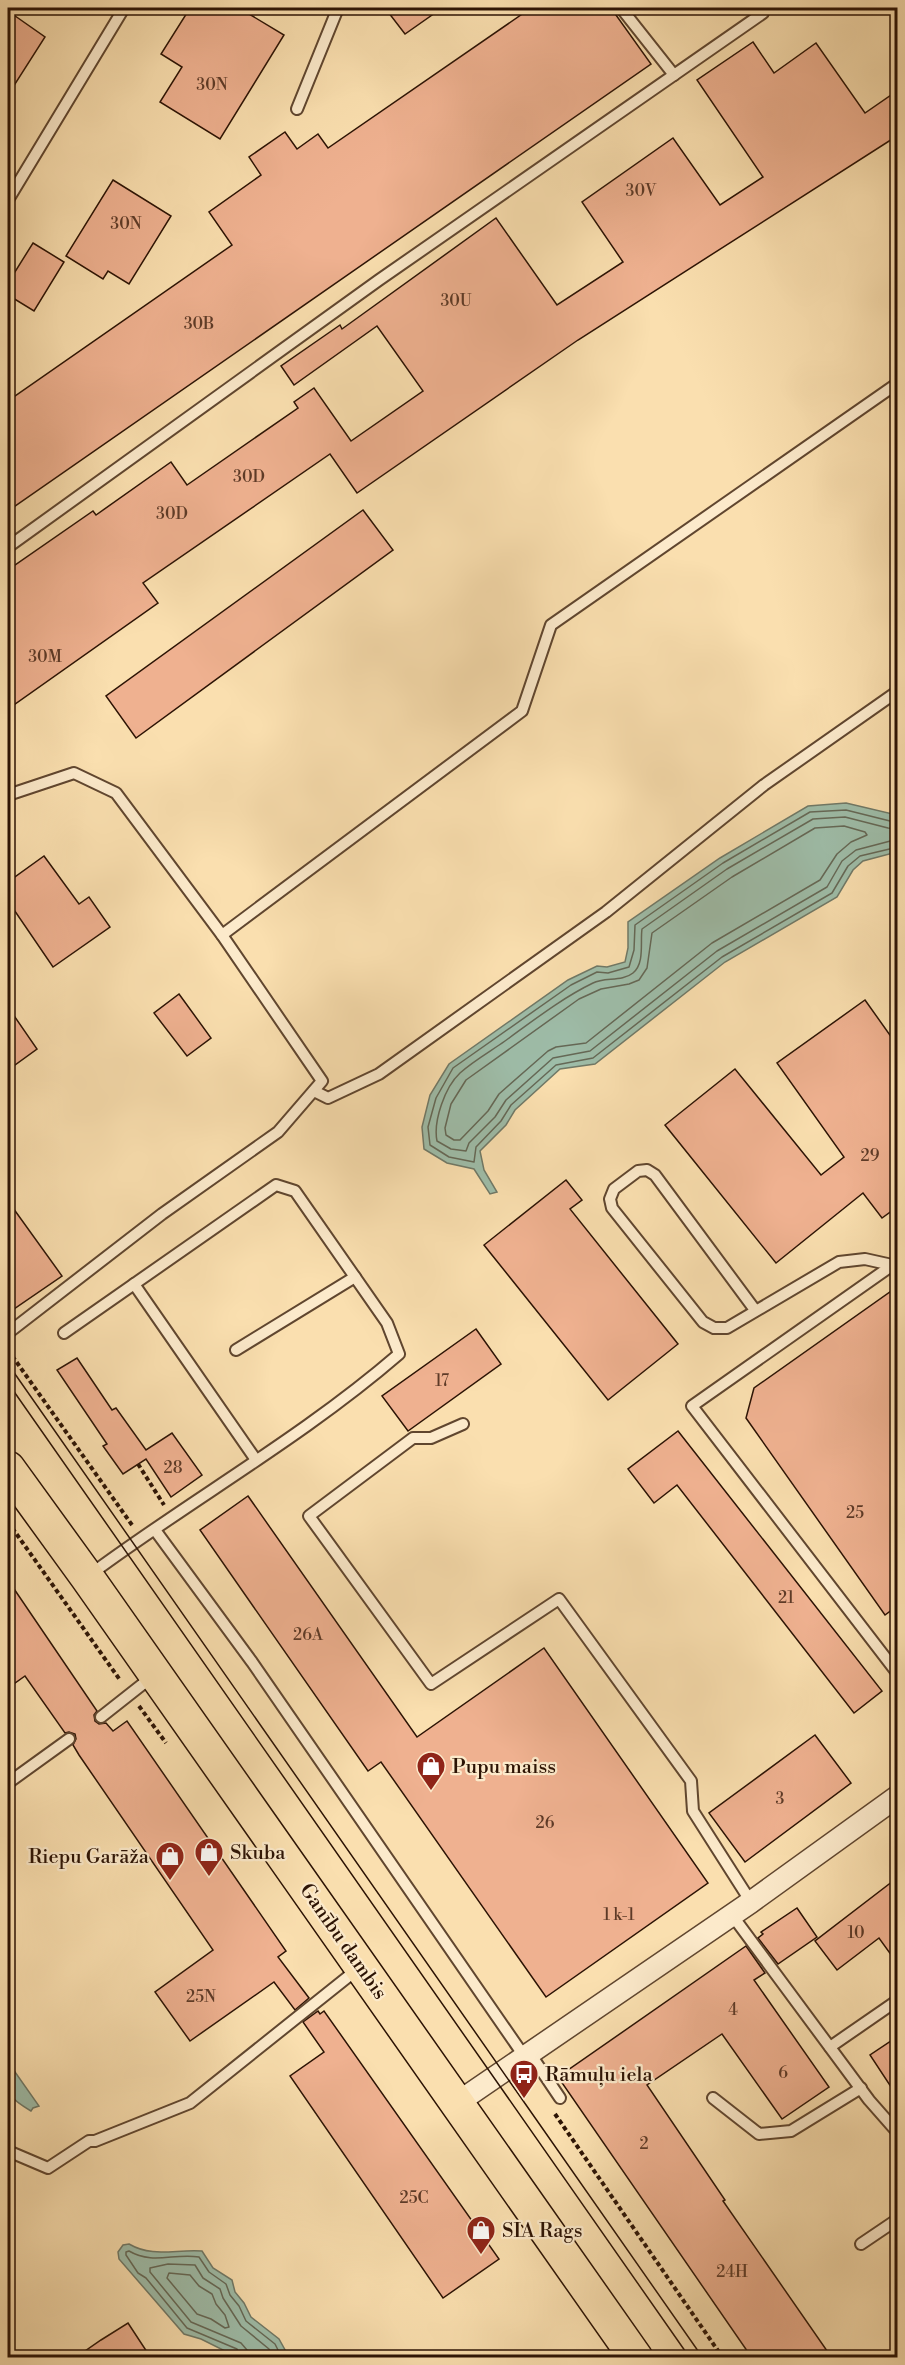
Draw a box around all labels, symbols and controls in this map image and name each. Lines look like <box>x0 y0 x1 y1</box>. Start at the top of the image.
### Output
house number: 30N <box>196 75 228 95</box>
house number: 30V <box>626 181 657 201</box>
house number: 30N <box>110 214 142 234</box>
house number: 30U <box>440 291 472 311</box>
house number: 30B <box>184 314 214 334</box>
house number: 30D <box>233 467 265 487</box>
house number: 30D <box>156 504 188 524</box>
house number: 30M <box>28 647 62 667</box>
house number: 29 <box>861 1146 880 1166</box>
house number: 17 <box>435 1371 449 1391</box>
house number: 28 <box>164 1458 183 1478</box>
house number: 25 <box>846 1503 864 1523</box>
house number: 21 <box>778 1588 794 1608</box>
house number: 26A <box>293 1625 324 1645</box>
shop icon: Pupu maiss <box>415 1750 447 1792</box>
place label: Pupu maiss <box>452 1755 556 1780</box>
house number: 3 <box>776 1789 785 1809</box>
house number: 26 <box>536 1813 555 1833</box>
shop icon: Skuba <box>193 1836 225 1878</box>
shop icon: Riepu Garāža <box>154 1840 186 1882</box>
place label: Skuba <box>230 1841 286 1866</box>
place label: Riepu Garāža <box>28 1845 150 1870</box>
street label: Ganību dambis <box>294 1879 392 2005</box>
house number: 1 k-1 <box>603 1905 635 1925</box>
house number: 10 <box>848 1923 865 1943</box>
house number: 25N <box>186 1987 216 2007</box>
house number: 4 <box>728 2000 738 2020</box>
bus stop icon: Rāmuļu iela <box>508 2058 540 2100</box>
place label: Rāmuļu iela <box>545 2063 653 2088</box>
house number: 6 <box>778 2063 788 2083</box>
house number: 2 <box>639 2134 649 2154</box>
house number: 25C <box>400 2188 428 2208</box>
shop icon: SIA Rags <box>465 2214 497 2256</box>
place label: SIA Rags <box>502 2219 582 2244</box>
house number: 24H <box>716 2262 748 2282</box>

